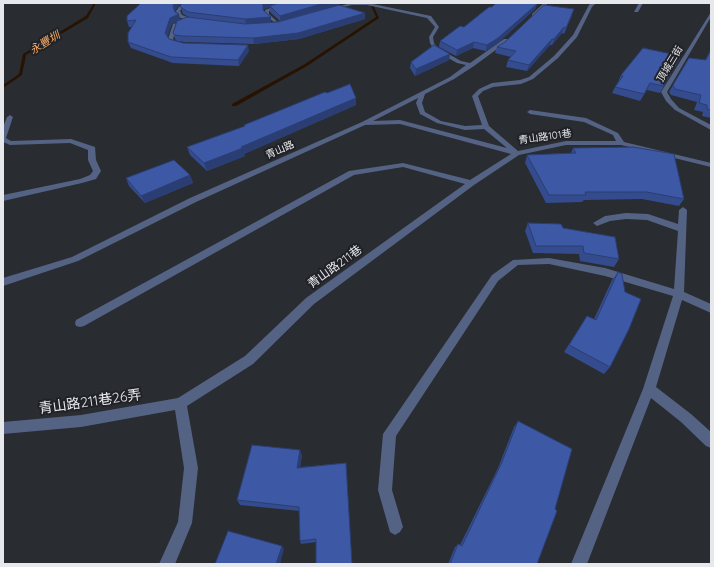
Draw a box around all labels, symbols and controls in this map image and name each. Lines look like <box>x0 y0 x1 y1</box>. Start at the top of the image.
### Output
water label: 永豐圳 <box>28 29 62 57</box>
street label: 頂城三街 <box>655 44 685 84</box>
street label: 青山路101巷 <box>518 127 572 147</box>
street label: 青山路 <box>264 138 296 162</box>
street label: 青山路211巷 <box>305 243 365 291</box>
street label: 青山路211巷26弄 <box>38 386 142 418</box>

